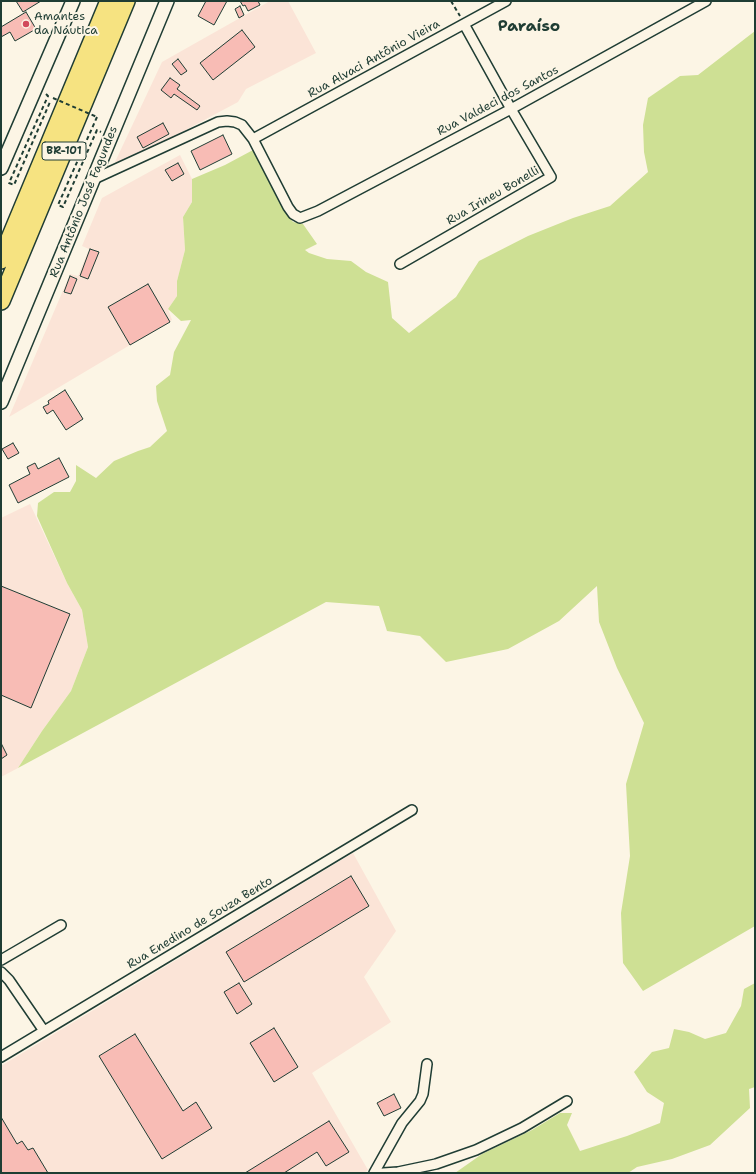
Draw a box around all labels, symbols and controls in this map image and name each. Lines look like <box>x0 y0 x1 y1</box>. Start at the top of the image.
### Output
place label: Amantes da Náutica <box>34 10 98 38</box>
street label: Rua Alvaci Antônio Vieira <box>306 17 442 101</box>
district label: Paraíso <box>498 17 560 37</box>
marker: Amantes da Náutica <box>21 19 31 29</box>
street label: Rua Valdeci dos Santos <box>435 63 561 139</box>
street label: Rua Antônio José Fagundes <box>47 124 121 280</box>
road number: BR-101 <box>42 142 86 160</box>
street label: Rua Irineu Bonelli <box>444 164 542 228</box>
street label: Rua Enedino de Souza Bento <box>125 874 275 972</box>

